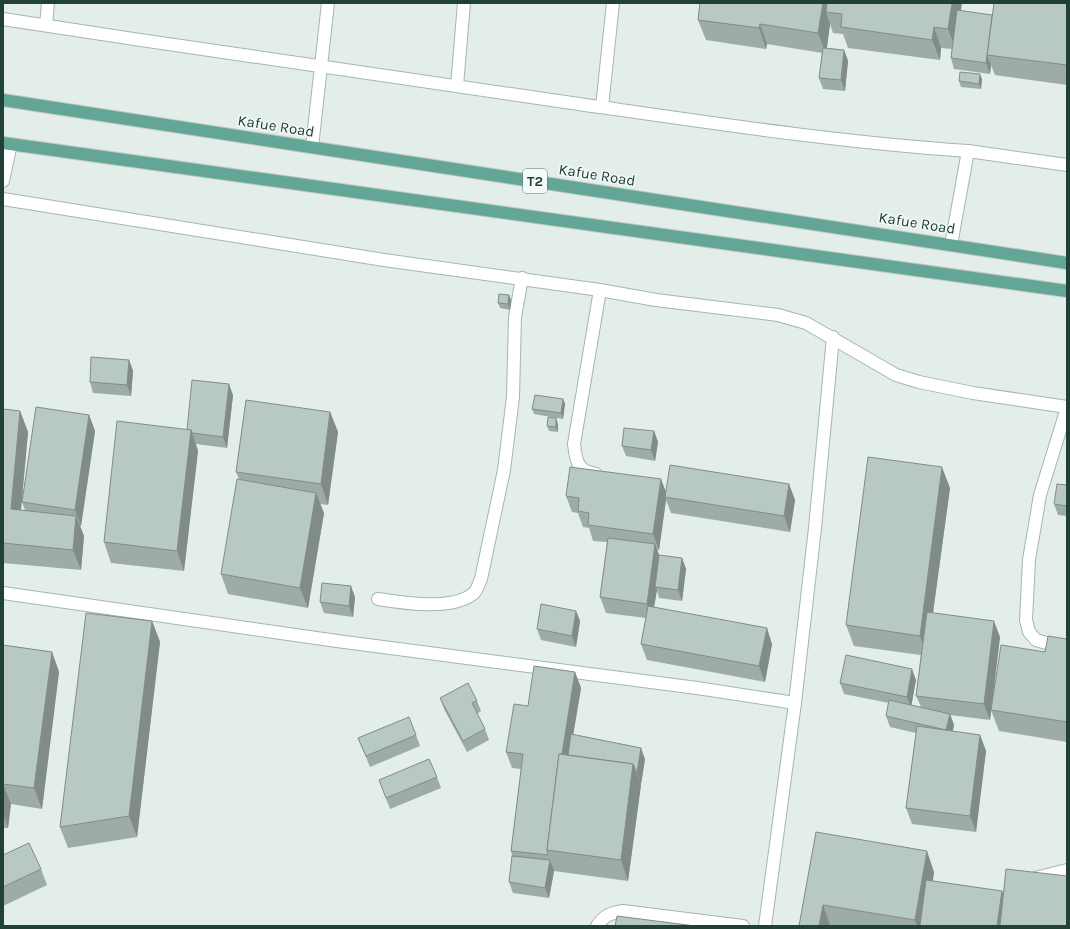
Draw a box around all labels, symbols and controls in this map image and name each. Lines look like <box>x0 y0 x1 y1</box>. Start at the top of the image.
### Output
street label: Kafue Road <box>236 111 316 141</box>
street label: Kafue Road <box>557 160 637 190</box>
road number: T2 <box>523 169 547 193</box>
street label: Kafue Road <box>877 208 957 238</box>

